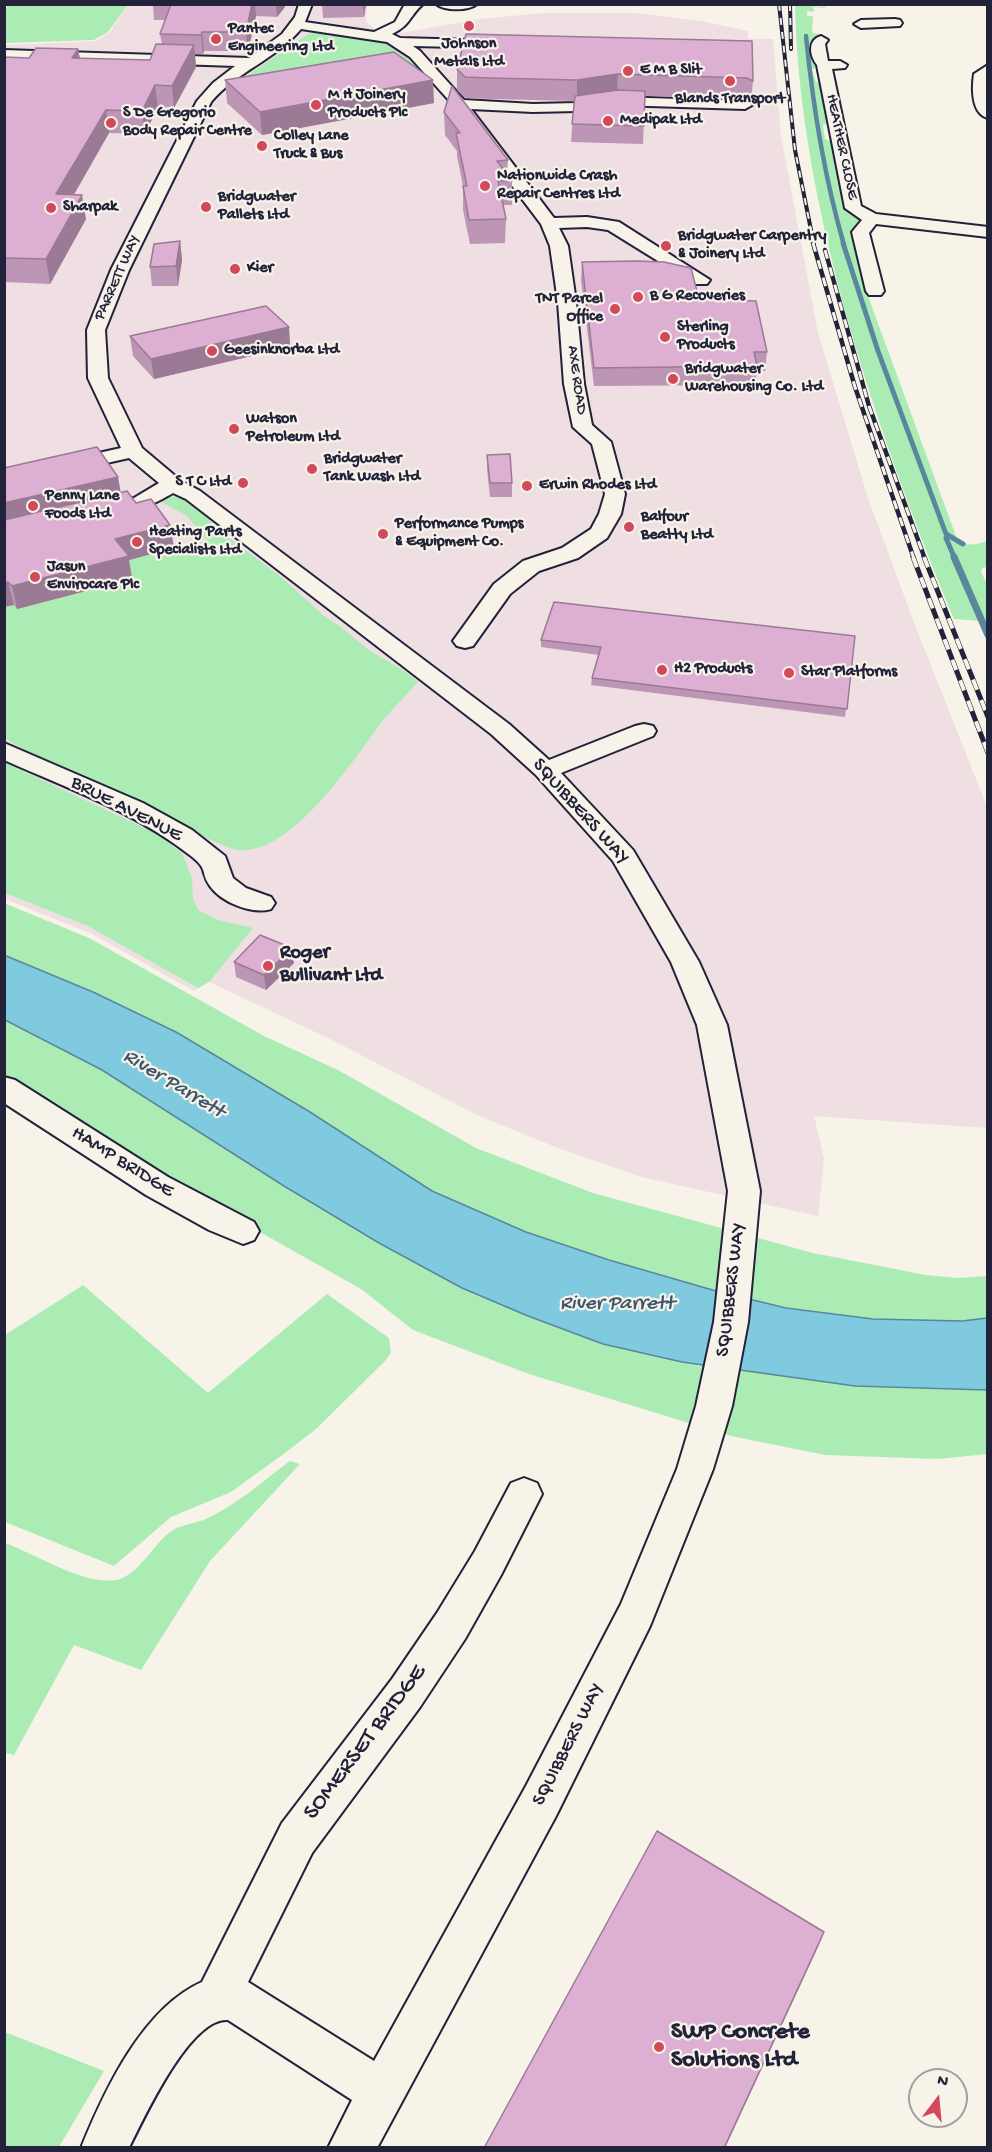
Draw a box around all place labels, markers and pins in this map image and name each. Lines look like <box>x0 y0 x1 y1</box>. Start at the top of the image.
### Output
marker: Johnson Metals Ltd <box>462 19 476 33</box>
place label: Pantec Engineering Ltd <box>228 20 334 58</box>
marker: Pantec Engineering Ltd <box>209 32 223 46</box>
place label: Johnson Metals Ltd <box>434 35 504 73</box>
place label: E M B Slit <box>640 61 702 81</box>
marker: E M B Slit <box>621 64 635 78</box>
marker: Blands Transport <box>723 74 737 88</box>
place label: M H Joinery Products Plc <box>328 86 407 124</box>
place label: Blands Transport <box>675 90 785 110</box>
marker: M H Joinery Products Plc <box>309 98 323 112</box>
place label: S De Gregorio Body Repair Centre <box>123 104 252 142</box>
place label: Medipak Ltd <box>620 111 702 131</box>
marker: Medipak Ltd <box>601 114 615 128</box>
marker: S De Gregorio Body Repair Centre <box>104 116 118 130</box>
place label: Colley Lane Truck & Bus <box>274 127 349 165</box>
marker: Colley Lane Truck & Bus <box>255 139 269 153</box>
place label: Nationwide Crash Repair Centres Ltd <box>497 167 620 205</box>
marker: Nationwide Crash Repair Centres Ltd <box>478 179 492 193</box>
place label: Bridgwater Pallets Ltd <box>218 188 296 226</box>
place label: Sharpak <box>63 198 117 218</box>
marker: Bridgwater Pallets Ltd <box>199 200 213 214</box>
marker: Sharpak <box>44 201 58 215</box>
place label: Bridgwater Carpentry & Joinery Ltd <box>678 227 826 265</box>
marker: Bridgwater Carpentry & Joinery Ltd <box>659 239 673 253</box>
place label: Kier <box>247 259 273 279</box>
marker: Kier <box>228 262 242 276</box>
place label: B G Recoveries <box>650 287 745 307</box>
place label: TNT Parcel Office <box>536 290 603 328</box>
marker: B G Recoveries <box>631 290 645 304</box>
marker: TNT Parcel Office <box>608 302 622 316</box>
place label: Sterling Products <box>677 318 735 356</box>
marker: Sterling Products <box>658 330 672 344</box>
place label: Geesinknorba Ltd <box>224 341 339 361</box>
marker: Geesinknorba Ltd <box>205 344 219 358</box>
place label: Bridgwater Warehousing Co. Ltd <box>685 360 823 398</box>
marker: Bridgwater Warehousing Co. Ltd <box>666 372 680 386</box>
place label: Watson Petroleum Ltd <box>246 410 340 448</box>
marker: Watson Petroleum Ltd <box>227 422 241 436</box>
place label: Bridgwater Tank Wash Ltd <box>324 450 420 488</box>
marker: Bridgwater Tank Wash Ltd <box>305 462 319 476</box>
place label: S T C Ltd <box>176 473 231 493</box>
marker: S T C Ltd <box>236 476 250 490</box>
place label: Erwin Rhodes Ltd <box>539 476 656 496</box>
marker: Erwin Rhodes Ltd <box>520 479 534 493</box>
place label: Penny Lane Foods Ltd <box>45 487 120 525</box>
marker: Penny Lane Foods Ltd <box>26 499 40 513</box>
place label: Balfour Beatty Ltd <box>641 508 713 546</box>
place label: Performance Pumps & Equipment Co. <box>395 515 523 553</box>
marker: Balfour Beatty Ltd <box>622 520 636 534</box>
place label: Heating Parts Specialists Ltd <box>149 523 242 561</box>
marker: Performance Pumps & Equipment Co. <box>376 527 390 541</box>
marker: Heating Parts Specialists Ltd <box>130 535 144 549</box>
place label: Jasun Envirocare Plc <box>47 558 139 596</box>
marker: Jasun Envirocare Plc <box>28 570 42 584</box>
place label: H2 Products <box>674 660 752 680</box>
marker: H2 Products <box>655 663 669 677</box>
place label: Star Platforms <box>801 663 897 683</box>
marker: Star Platforms <box>782 666 796 680</box>
place label: Roger Bullivant Ltd <box>280 942 382 989</box>
marker: Roger Bullivant Ltd <box>261 959 275 973</box>
place label: SWP Concrete Solutions Ltd <box>671 2019 810 2075</box>
marker: SWP Concrete Solutions Ltd <box>652 2040 666 2054</box>

